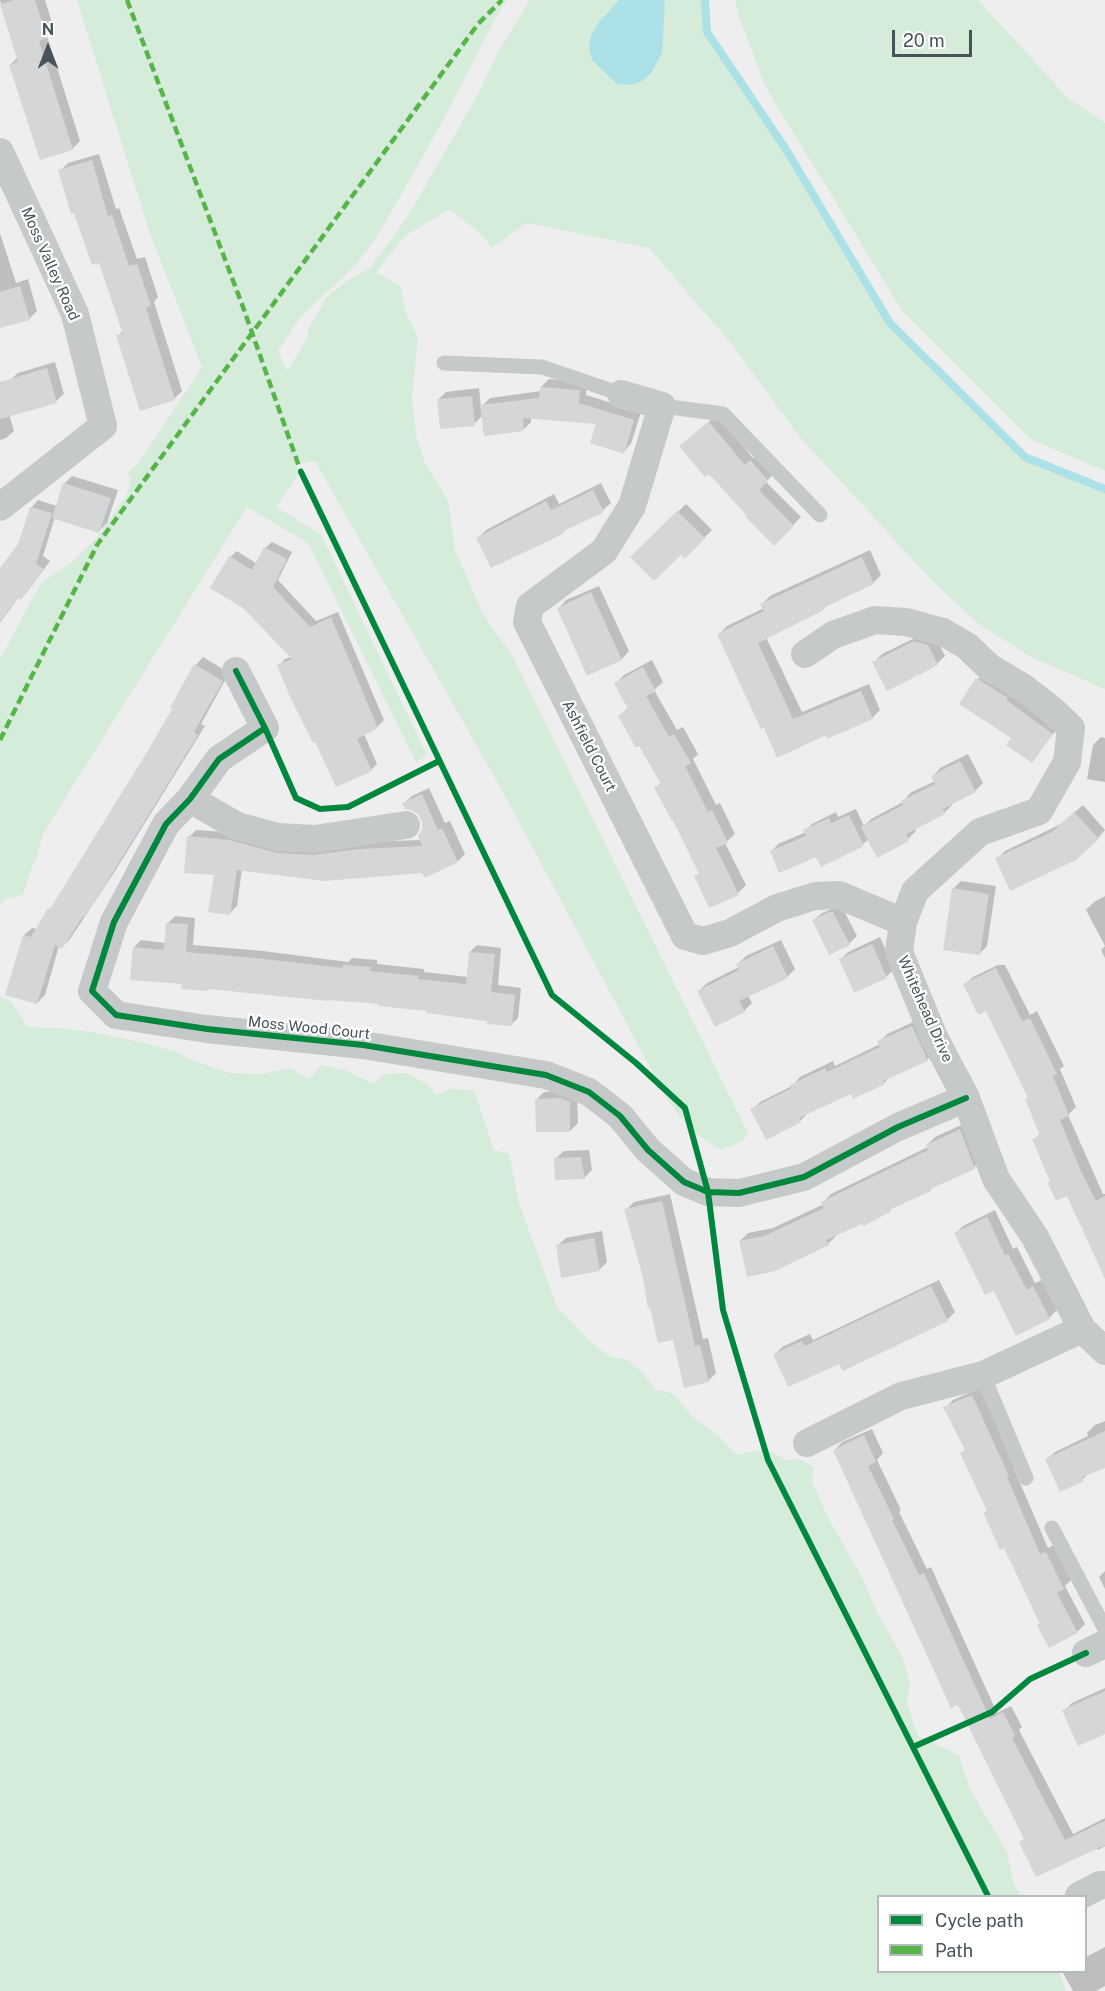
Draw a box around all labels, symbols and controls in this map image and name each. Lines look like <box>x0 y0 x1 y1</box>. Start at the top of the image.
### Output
north arrow <box>18 18 78 78</box>
scale bar <box>895 18 974 56</box>
text: N <box>42 20 54 39</box>
text: 20 m <box>903 30 945 51</box>
street label: Moss Valley Road <box>17 205 83 323</box>
street label: Ashfield Court <box>558 697 620 795</box>
street label: Whitehead Drive <box>893 953 957 1065</box>
street label: Moss Wood Court <box>247 1013 371 1043</box>
legend <box>877 1895 1087 1973</box>
text: Cycle path <box>935 1910 1024 1931</box>
text: Path <box>935 1940 973 1961</box>

